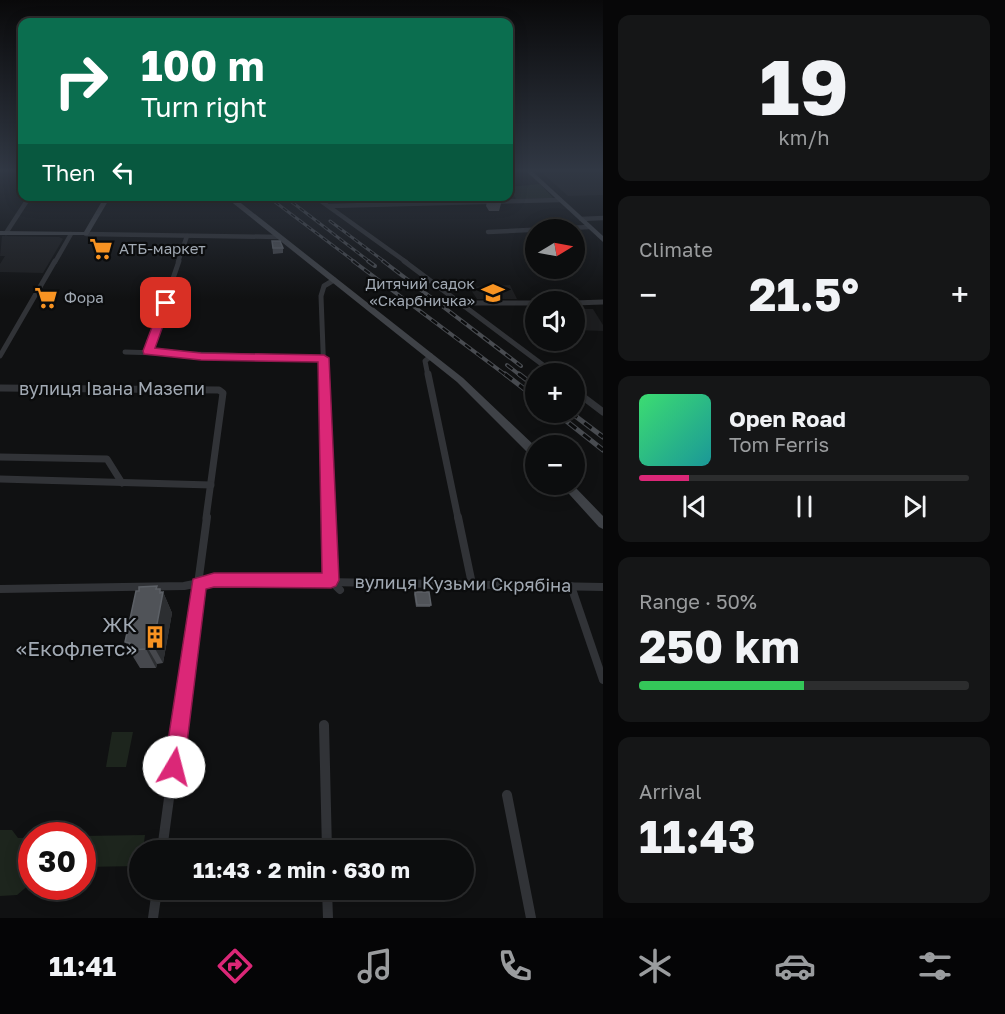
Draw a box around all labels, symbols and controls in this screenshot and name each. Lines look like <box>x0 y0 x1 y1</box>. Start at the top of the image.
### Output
text: 19 <box>759 39 849 132</box>
text: 100 m <box>141 40 264 90</box>
icon: right <box>42 42 120 120</box>
text: Turn right <box>141 91 267 123</box>
text: km/h <box>779 125 829 149</box>
icon: left <box>107 156 140 189</box>
text: Then <box>42 159 95 186</box>
north arrow <box>525 219 585 279</box>
map controls <box>525 219 585 495</box>
supermarket icon: АТБ-маркет <box>88 236 114 262</box>
text: Climate <box>639 237 713 261</box>
place label: АТБ-маркет <box>119 239 206 257</box>
text: 21.5° <box>749 267 859 321</box>
place label: Дитячий садок «Скарбничка» <box>365 274 475 309</box>
text: − <box>639 275 657 314</box>
text: + <box>951 275 969 314</box>
pin <box>140 277 191 328</box>
school or university icon: Дитячий садок «Скарбничка» <box>480 280 506 306</box>
supermarket icon: Фора <box>33 285 59 311</box>
icon: arrive <box>149 286 182 319</box>
place label: Фора <box>64 288 104 306</box>
button: sound <box>525 291 585 351</box>
button: + <box>525 363 585 423</box>
street label: вулиця Івана Мазепи <box>19 377 205 399</box>
text: Open Road <box>729 405 846 432</box>
text: Tom Ferris <box>729 432 829 456</box>
button: − <box>525 435 585 495</box>
icon: previous <box>678 490 711 523</box>
icon: pause <box>788 490 821 523</box>
icon: next <box>898 490 931 523</box>
street label: вулиця Кузьми Скрябіна <box>354 570 572 596</box>
text: Range · 50% <box>639 589 757 613</box>
place label: ЖК «Екофлетс» <box>16 611 137 661</box>
text: 250 km <box>639 619 800 673</box>
building icon: ЖК «Екофлетс» <box>142 624 168 650</box>
position arrow <box>142 735 206 799</box>
text: Arrival <box>639 779 702 803</box>
text: 11:43 <box>639 809 755 863</box>
speed limit sign: 30 <box>18 822 96 900</box>
text: 11:43 · 2 min · 630 m <box>193 856 410 883</box>
icon: directions <box>214 945 256 987</box>
icon: music <box>354 945 396 987</box>
icon: phone <box>494 945 536 987</box>
icon: climate <box>634 945 676 987</box>
icon: car <box>774 945 816 987</box>
icon: filters <box>914 945 956 987</box>
text: 11:41 <box>49 950 116 982</box>

